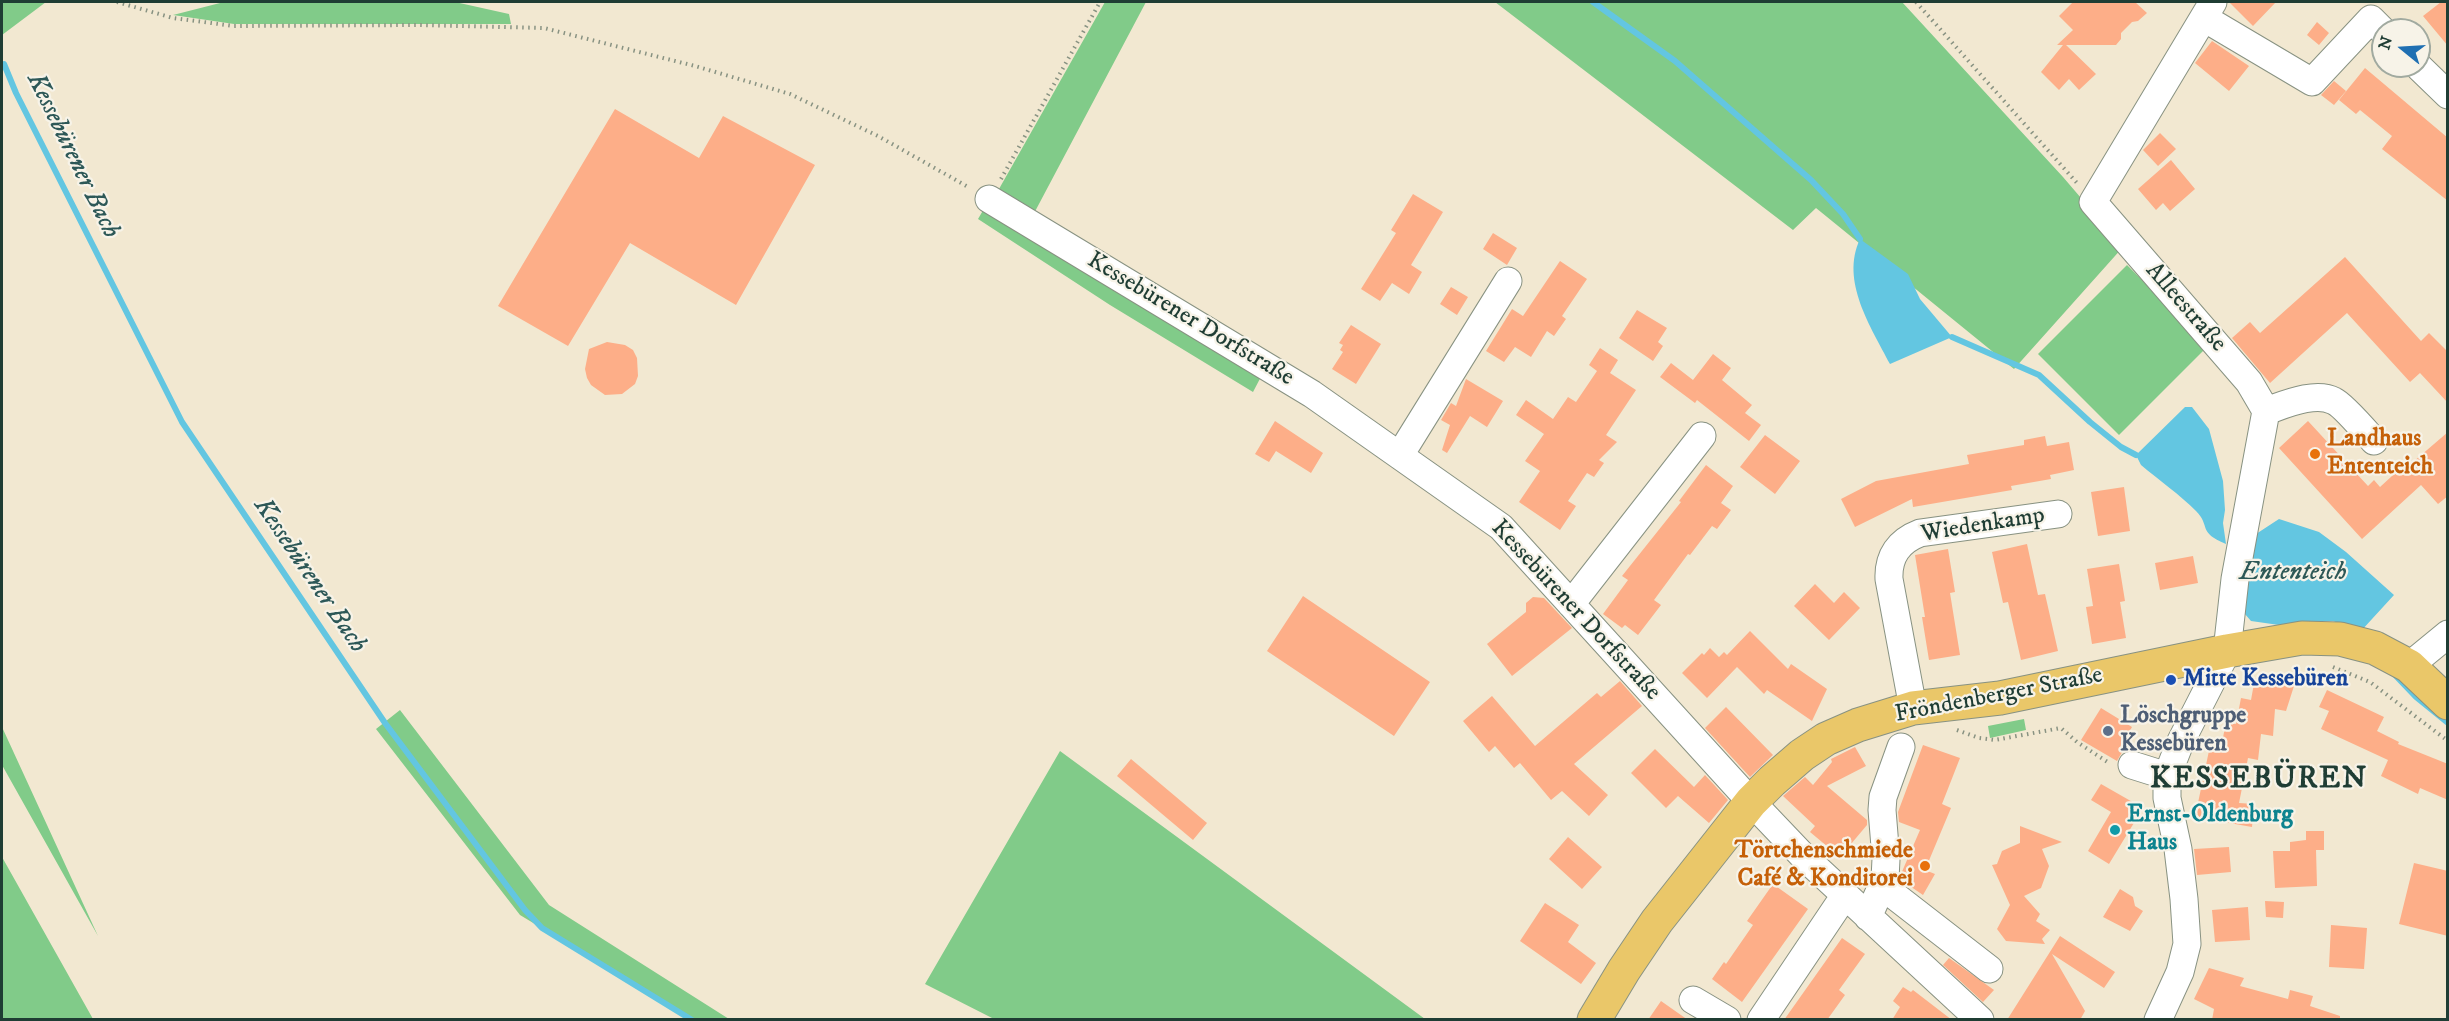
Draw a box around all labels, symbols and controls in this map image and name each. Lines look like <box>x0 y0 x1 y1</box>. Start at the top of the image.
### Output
north arrow <box>2371 18 2431 78</box>
text: N <box>2374 34 2397 52</box>
water label: Kessebürener Bach <box>18 68 126 244</box>
street label: Kessebürener Dorfstraße <box>1081 247 1299 393</box>
street label: Alleestraße <box>2138 258 2232 358</box>
place label: Landhaus Ententeich <box>2327 426 2433 482</box>
marker: Landhaus Ententeich <box>2308 447 2322 461</box>
water label: Kessebürener Bach <box>246 493 372 659</box>
street label: Wiedenkamp <box>1919 502 2047 550</box>
street label: Kessebürener Dorfstraße <box>1484 515 1666 707</box>
water label: Ententeich <box>2239 558 2347 590</box>
street label: Fröndenberger Straße <box>1893 662 2105 730</box>
place label: Mitte Kessebüren <box>2183 666 2348 694</box>
marker: Mitte Kessebüren <box>2164 673 2178 687</box>
place label: Löschgruppe Kessebüren <box>2120 703 2246 759</box>
marker: Löschgruppe Kessebüren <box>2101 724 2115 738</box>
district label: KESSEBÜREN <box>2150 763 2368 799</box>
place label: Ernst-Oldenburg Haus <box>2127 802 2293 858</box>
marker: Ernst-Oldenburg Haus <box>2108 823 2122 837</box>
place label: Törtchenschmiede Café & Konditorei <box>1735 838 1913 894</box>
marker: Törtchenschmiede Café & Konditorei <box>1918 859 1932 873</box>

